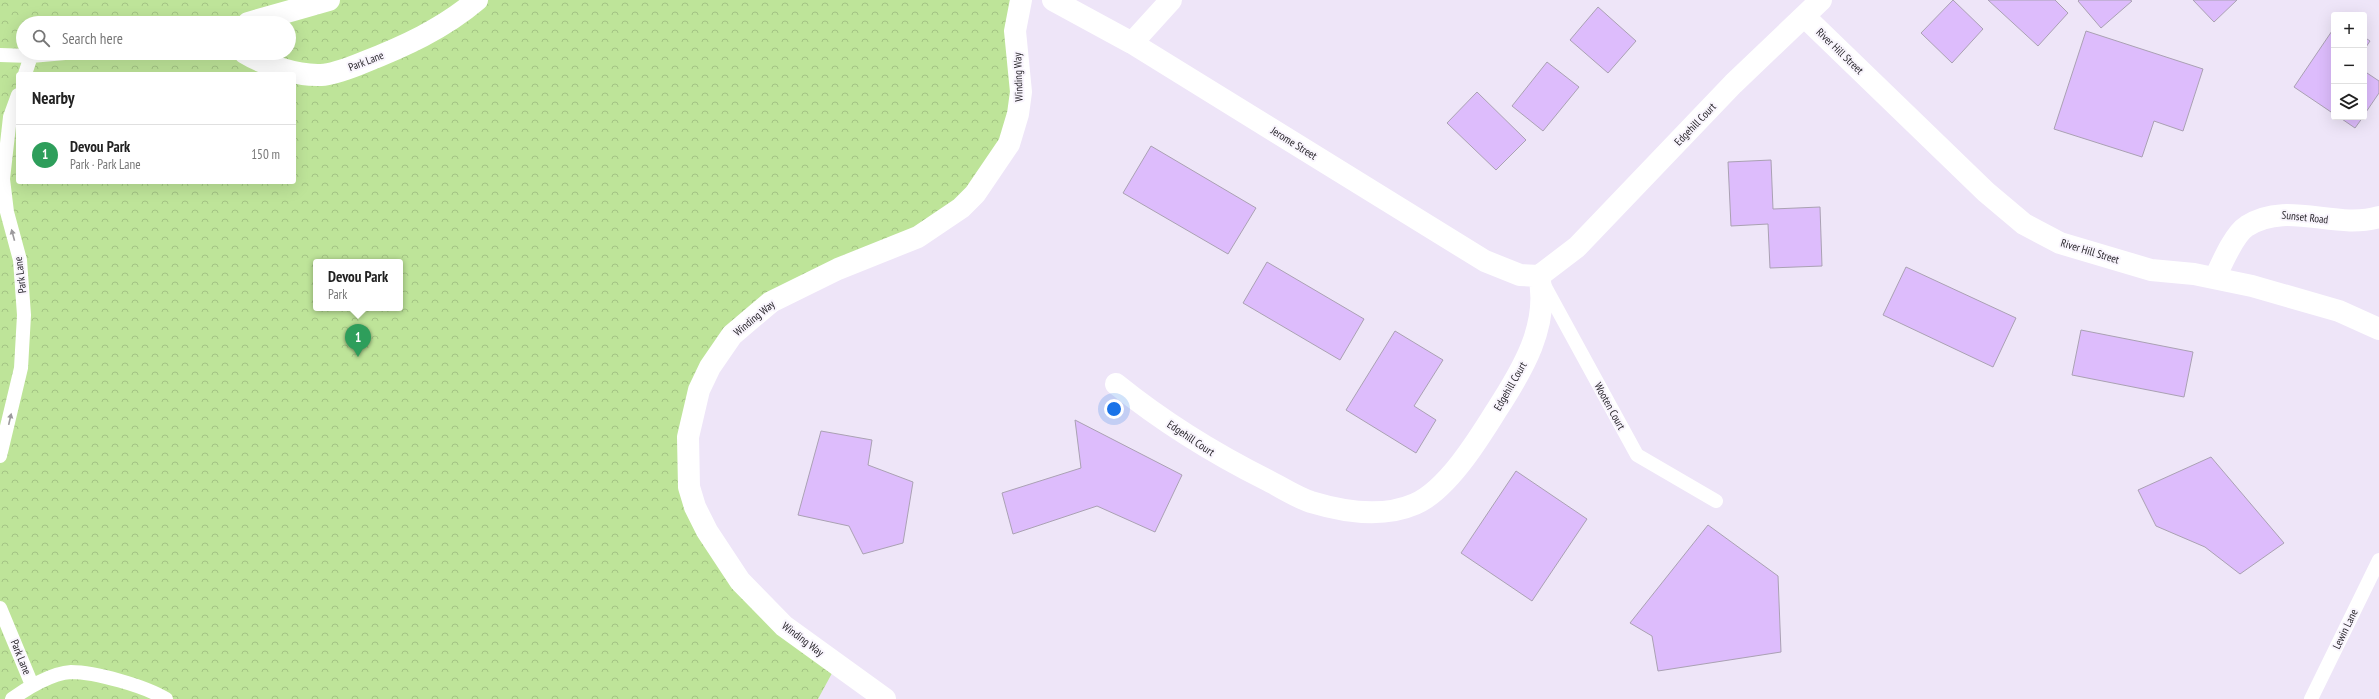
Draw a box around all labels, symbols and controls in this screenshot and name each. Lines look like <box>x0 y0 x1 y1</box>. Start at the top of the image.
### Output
map controls <box>2331 12 2367 120</box>
button: + <box>2331 12 2367 48</box>
search box <box>16 16 296 60</box>
street label: River Hill Street <box>1813 25 1867 77</box>
icon: search <box>30 27 52 49</box>
text: Search here <box>62 29 123 48</box>
street label: Park Lane <box>346 48 386 74</box>
button: − <box>2331 48 2367 84</box>
street label: Winding Way <box>1010 51 1026 102</box>
button: layers <box>2331 84 2367 120</box>
text: Nearby <box>32 87 75 109</box>
street label: Edgehill Court <box>1671 100 1719 148</box>
street label: Jerome Street <box>1267 123 1320 163</box>
text: Devou Park <box>70 137 130 156</box>
text: 1 <box>42 146 48 163</box>
text: 150 m <box>251 146 280 163</box>
text: Park · Park Lane <box>70 156 141 173</box>
street label: Sunset Road <box>2281 208 2329 226</box>
one-way arrow <box>10 229 16 241</box>
street label: River Hill Street <box>2059 235 2121 267</box>
street label: Park Lane <box>11 256 29 294</box>
popup <box>313 259 403 311</box>
text: Devou Park <box>328 267 388 286</box>
text: Park <box>328 286 347 303</box>
street label: Winding Way <box>731 297 778 339</box>
pin: 1 <box>345 324 371 357</box>
street label: Edgehill Court <box>1490 359 1530 413</box>
street label: Wooten Court <box>1591 380 1629 432</box>
your location <box>1104 399 1124 419</box>
one-way arrow <box>7 412 13 425</box>
street label: Edgehill Court <box>1165 417 1217 459</box>
street label: Lewin Lane <box>2329 606 2361 651</box>
street label: Winding Way <box>779 619 827 660</box>
street label: Park Lane <box>8 637 35 677</box>

